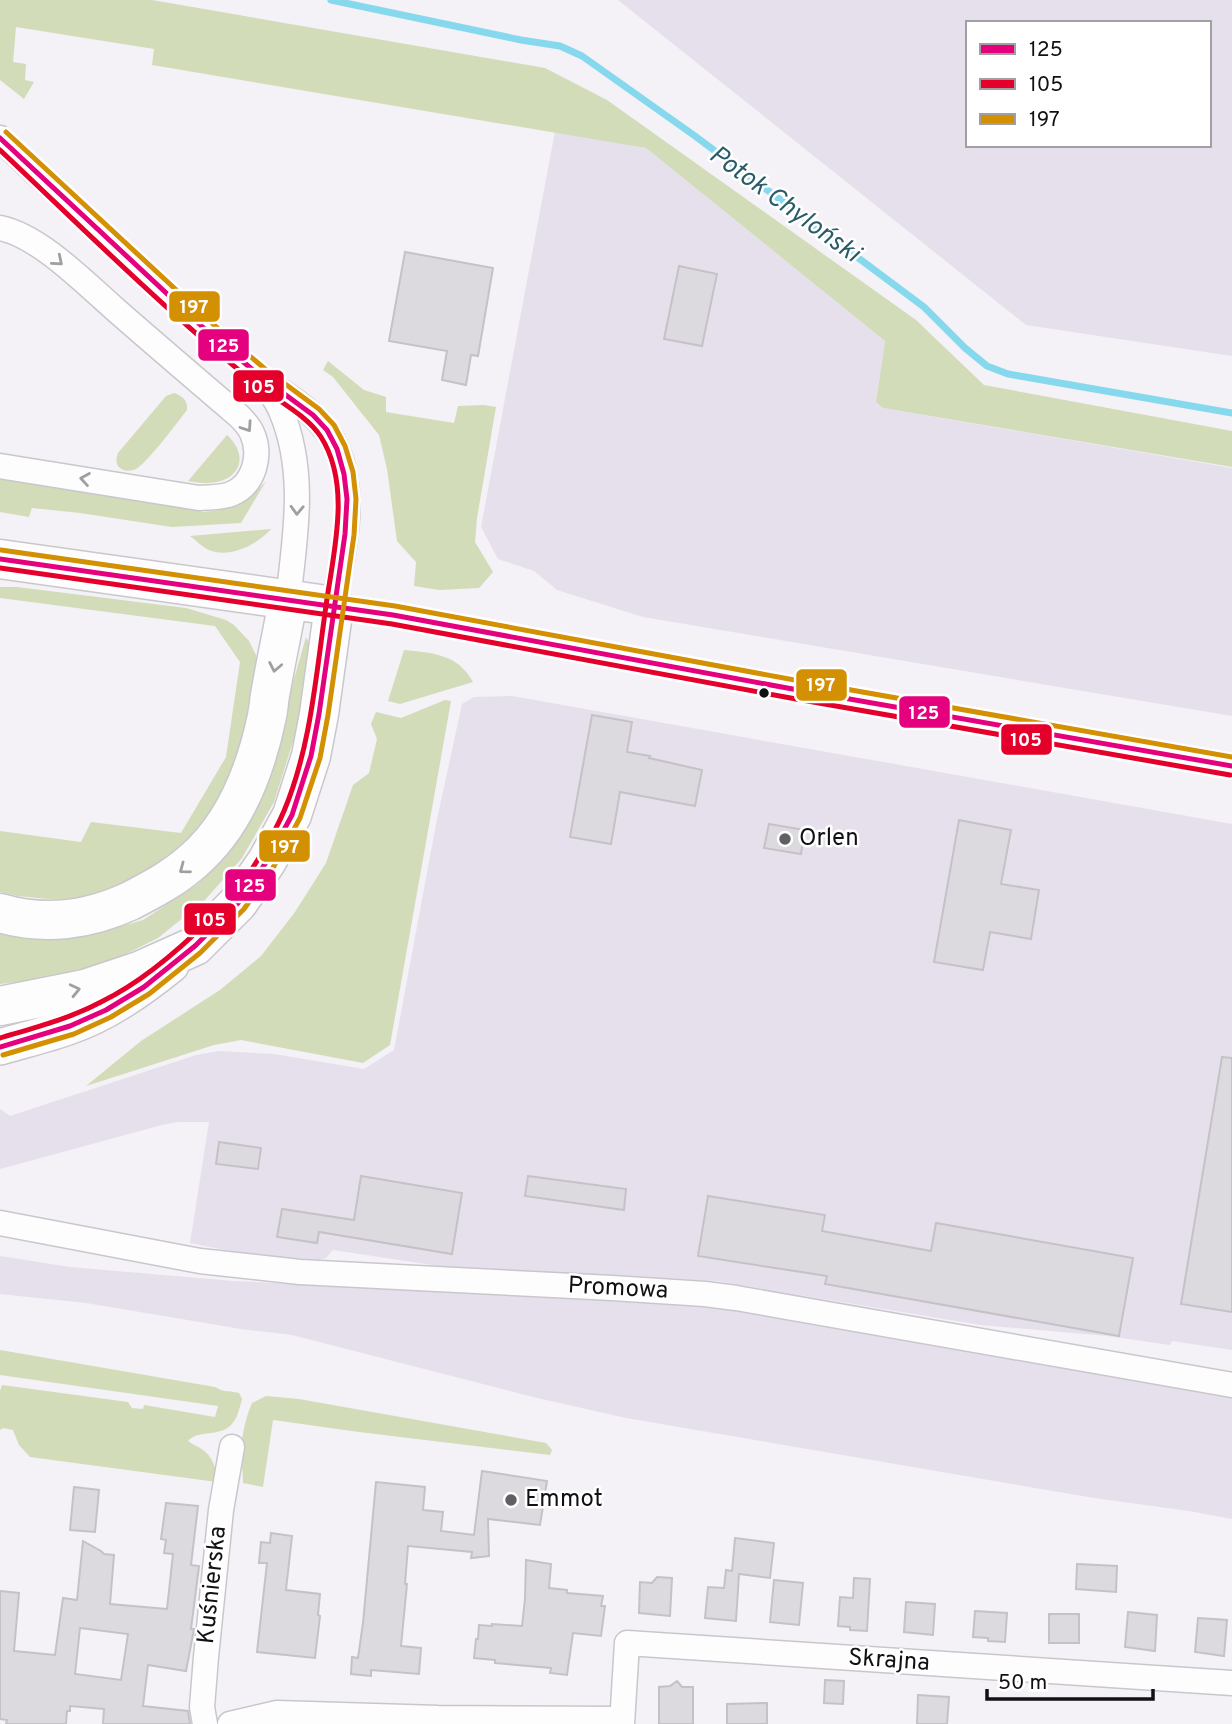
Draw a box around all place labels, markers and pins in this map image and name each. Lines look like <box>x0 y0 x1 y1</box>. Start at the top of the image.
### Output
unlabelled marker <box>757 686 771 700</box>
place label: Orlen <box>799 824 859 854</box>
marker: Orlen <box>777 831 793 847</box>
place label: Emmot <box>525 1485 603 1515</box>
marker: Emmot <box>503 1492 519 1508</box>

